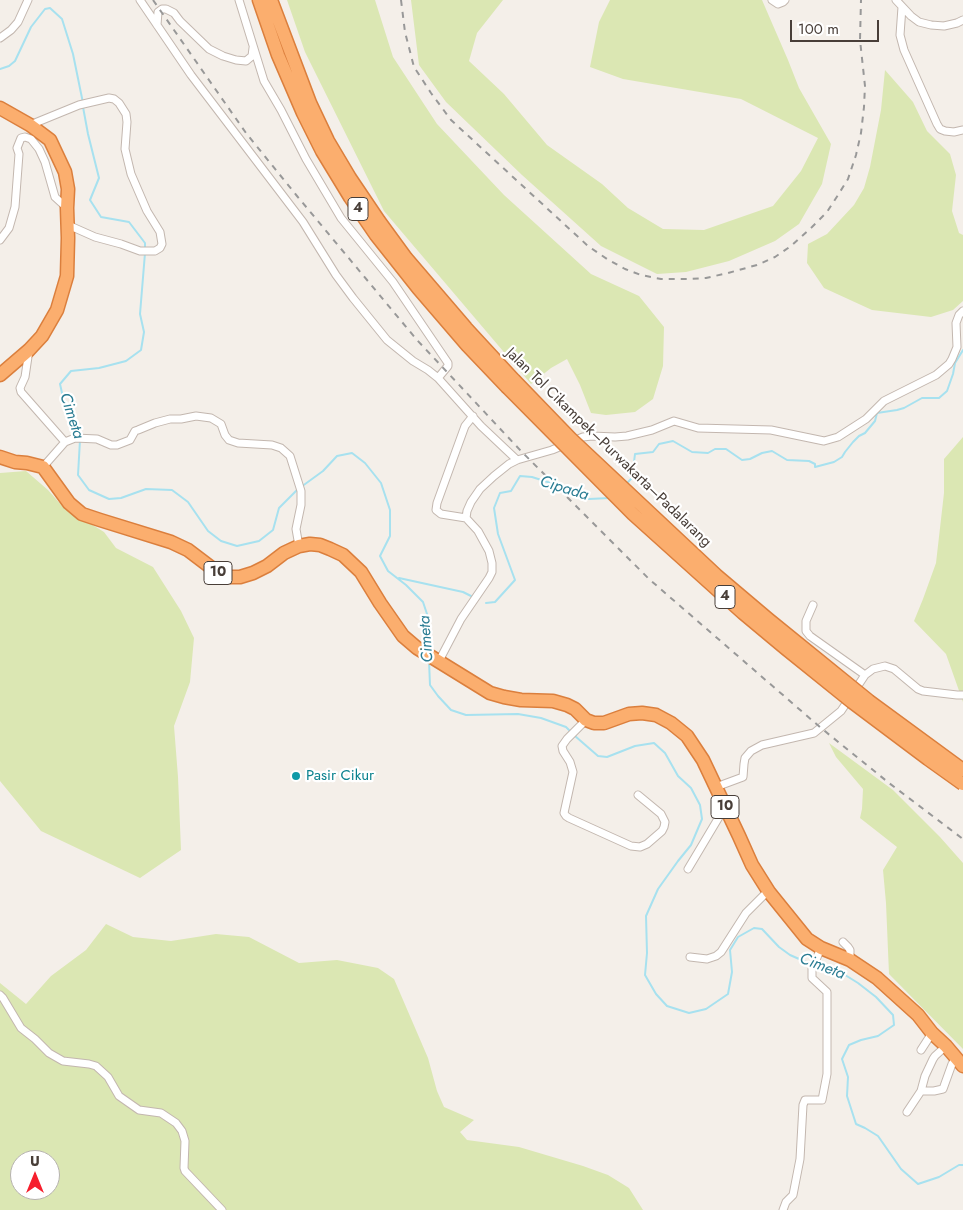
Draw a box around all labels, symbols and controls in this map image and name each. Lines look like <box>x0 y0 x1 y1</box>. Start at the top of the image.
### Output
scale bar <box>793 10 882 42</box>
text: 100 m <box>798 18 839 40</box>
road number: 4 <box>348 198 368 220</box>
street label: Jalan Tol Cikampek–Purwakarta–Padalarang <box>501 345 715 551</box>
water label: Cimeta <box>55 391 87 441</box>
water label: Cipada <box>537 473 591 505</box>
road number: 10 <box>204 562 232 584</box>
road number: 4 <box>715 586 735 608</box>
water label: Cimeta <box>416 615 438 663</box>
place label: Pasir Cikur <box>306 767 374 785</box>
marker: Pasir Cikur <box>290 770 302 782</box>
road number: 10 <box>711 796 739 819</box>
water label: Cimeta <box>796 950 848 984</box>
north arrow <box>10 1150 60 1200</box>
text: U <box>30 1151 40 1171</box>

